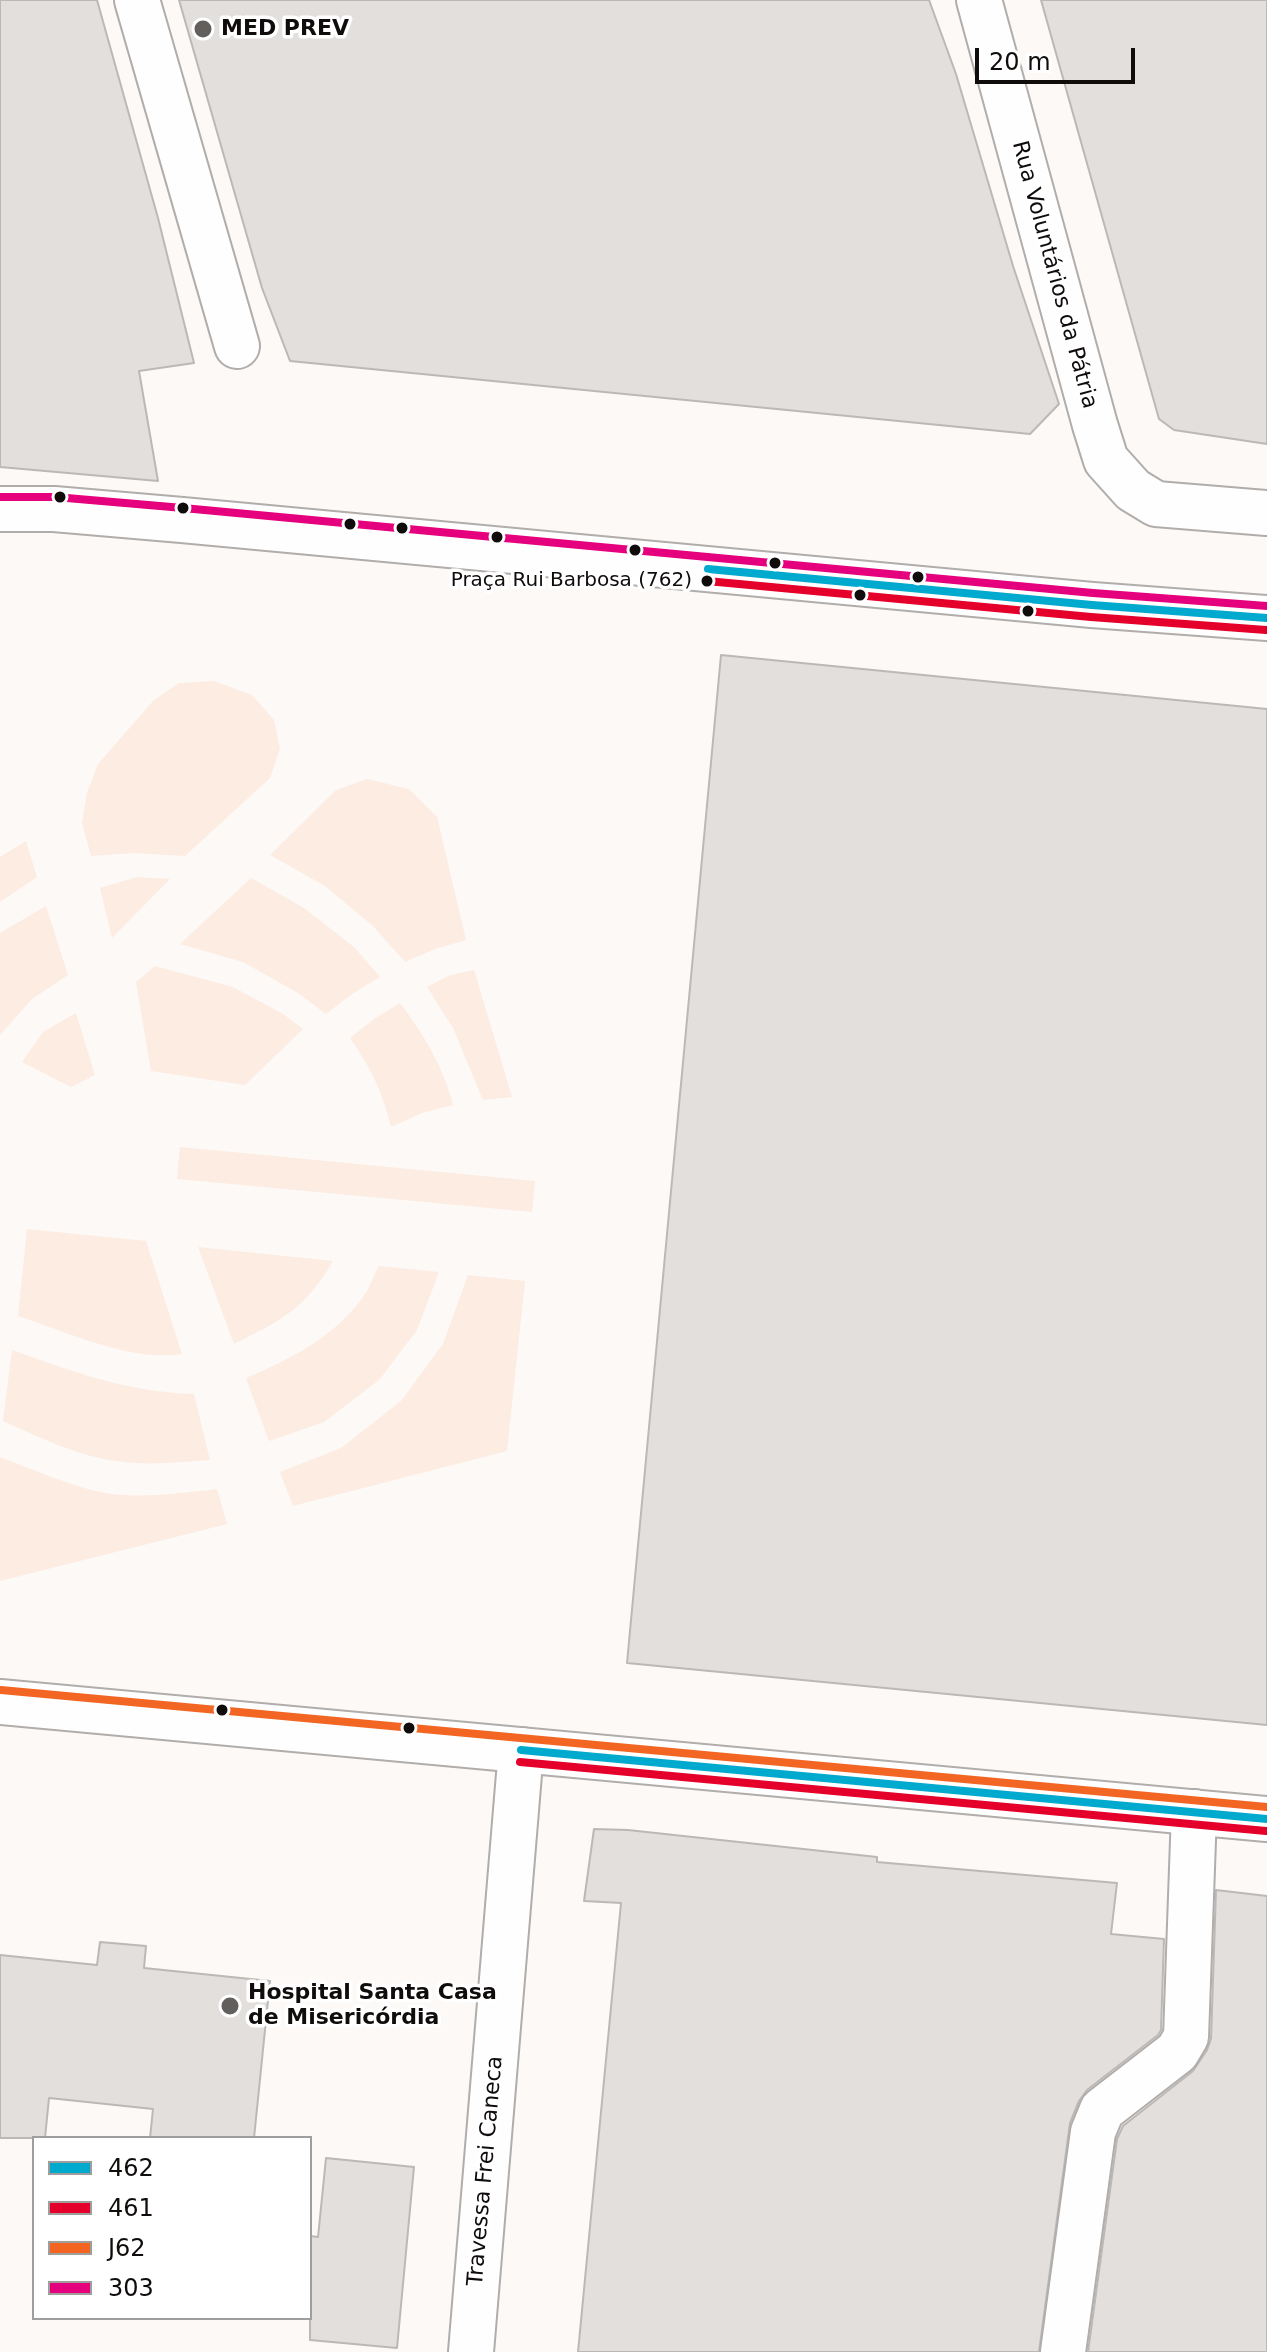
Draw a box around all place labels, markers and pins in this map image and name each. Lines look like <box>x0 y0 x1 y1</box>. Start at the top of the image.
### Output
place label: MED PREV <box>221 16 349 42</box>
marker: MED PREV <box>192 18 214 40</box>
unlabelled marker <box>52 489 68 505</box>
unlabelled marker <box>175 500 191 516</box>
unlabelled marker <box>342 516 358 532</box>
unlabelled marker <box>394 520 410 536</box>
unlabelled marker <box>489 529 505 545</box>
unlabelled marker <box>627 542 643 558</box>
unlabelled marker <box>767 555 783 571</box>
place label: Praça Rui Barbosa (762) <box>451 569 692 593</box>
unlabelled marker <box>910 569 926 585</box>
marker: Praça Rui Barbosa (762) <box>699 573 715 589</box>
unlabelled marker <box>852 587 868 603</box>
unlabelled marker <box>1020 603 1036 619</box>
unlabelled marker <box>214 1702 230 1718</box>
unlabelled marker <box>401 1720 417 1736</box>
place label: Hospital Santa Casa de Misericórdia <box>248 1980 497 2032</box>
marker: Hospital Santa Casa de Misericórdia <box>219 1995 241 2017</box>

